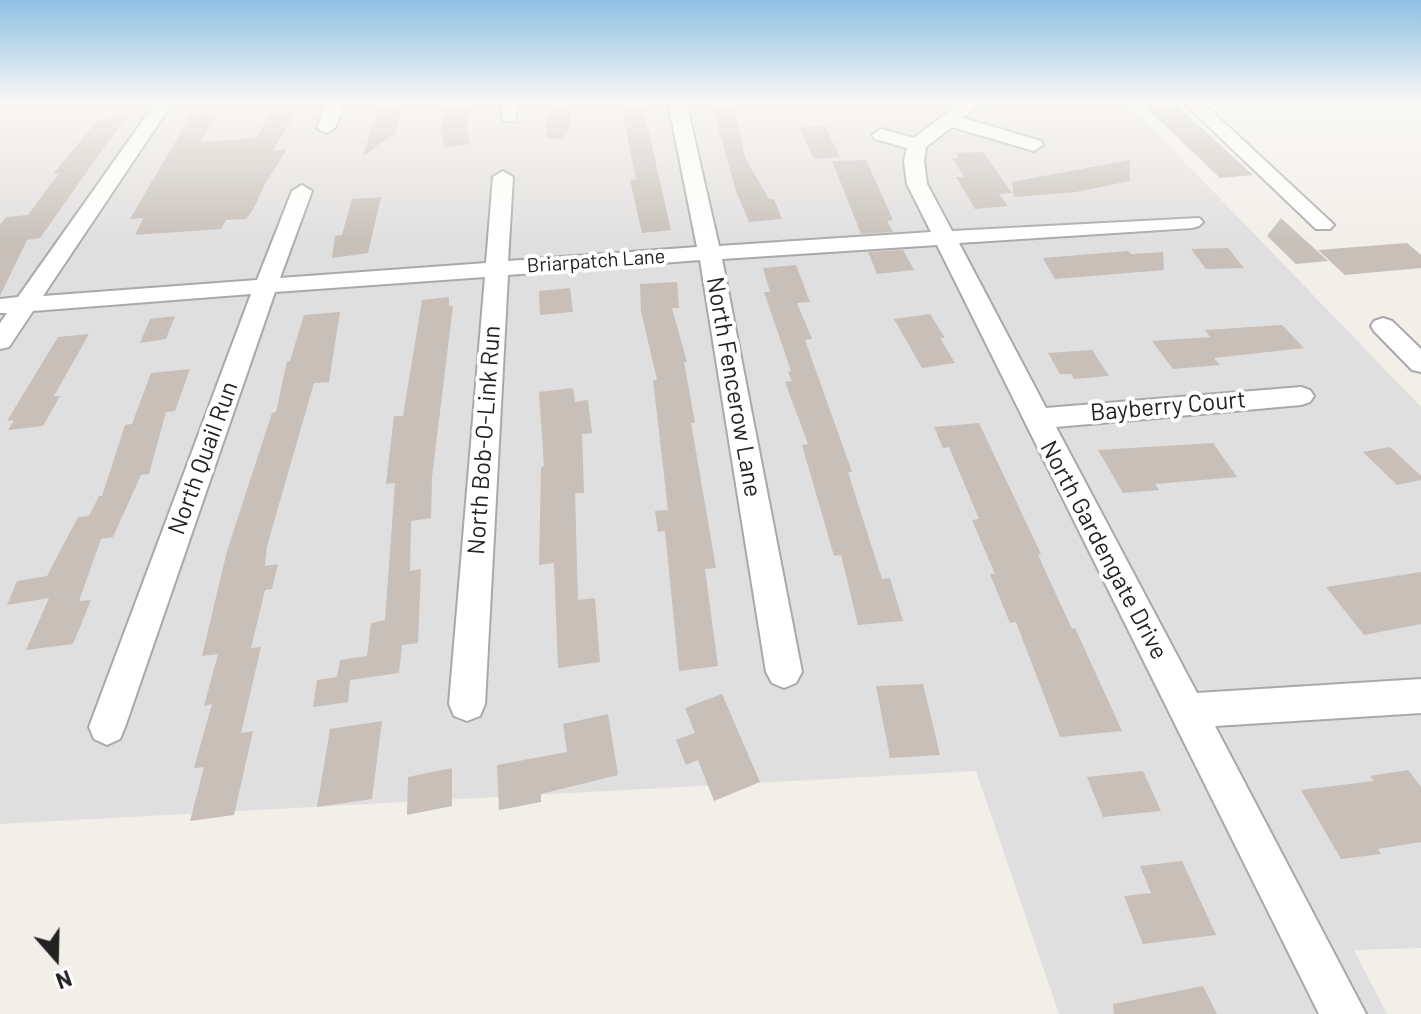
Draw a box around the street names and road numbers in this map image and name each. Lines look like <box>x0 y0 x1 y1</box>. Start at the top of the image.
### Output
street label: Briarpatch Lane <box>526 244 666 278</box>
street label: North Fencerow Lane <box>700 275 768 499</box>
street label: North Bob-O-Link Run <box>462 324 506 556</box>
street label: North Quail Run <box>162 378 244 538</box>
street label: Bayberry Court <box>1089 385 1247 427</box>
street label: North Gardengate Drive <box>1034 436 1174 664</box>

